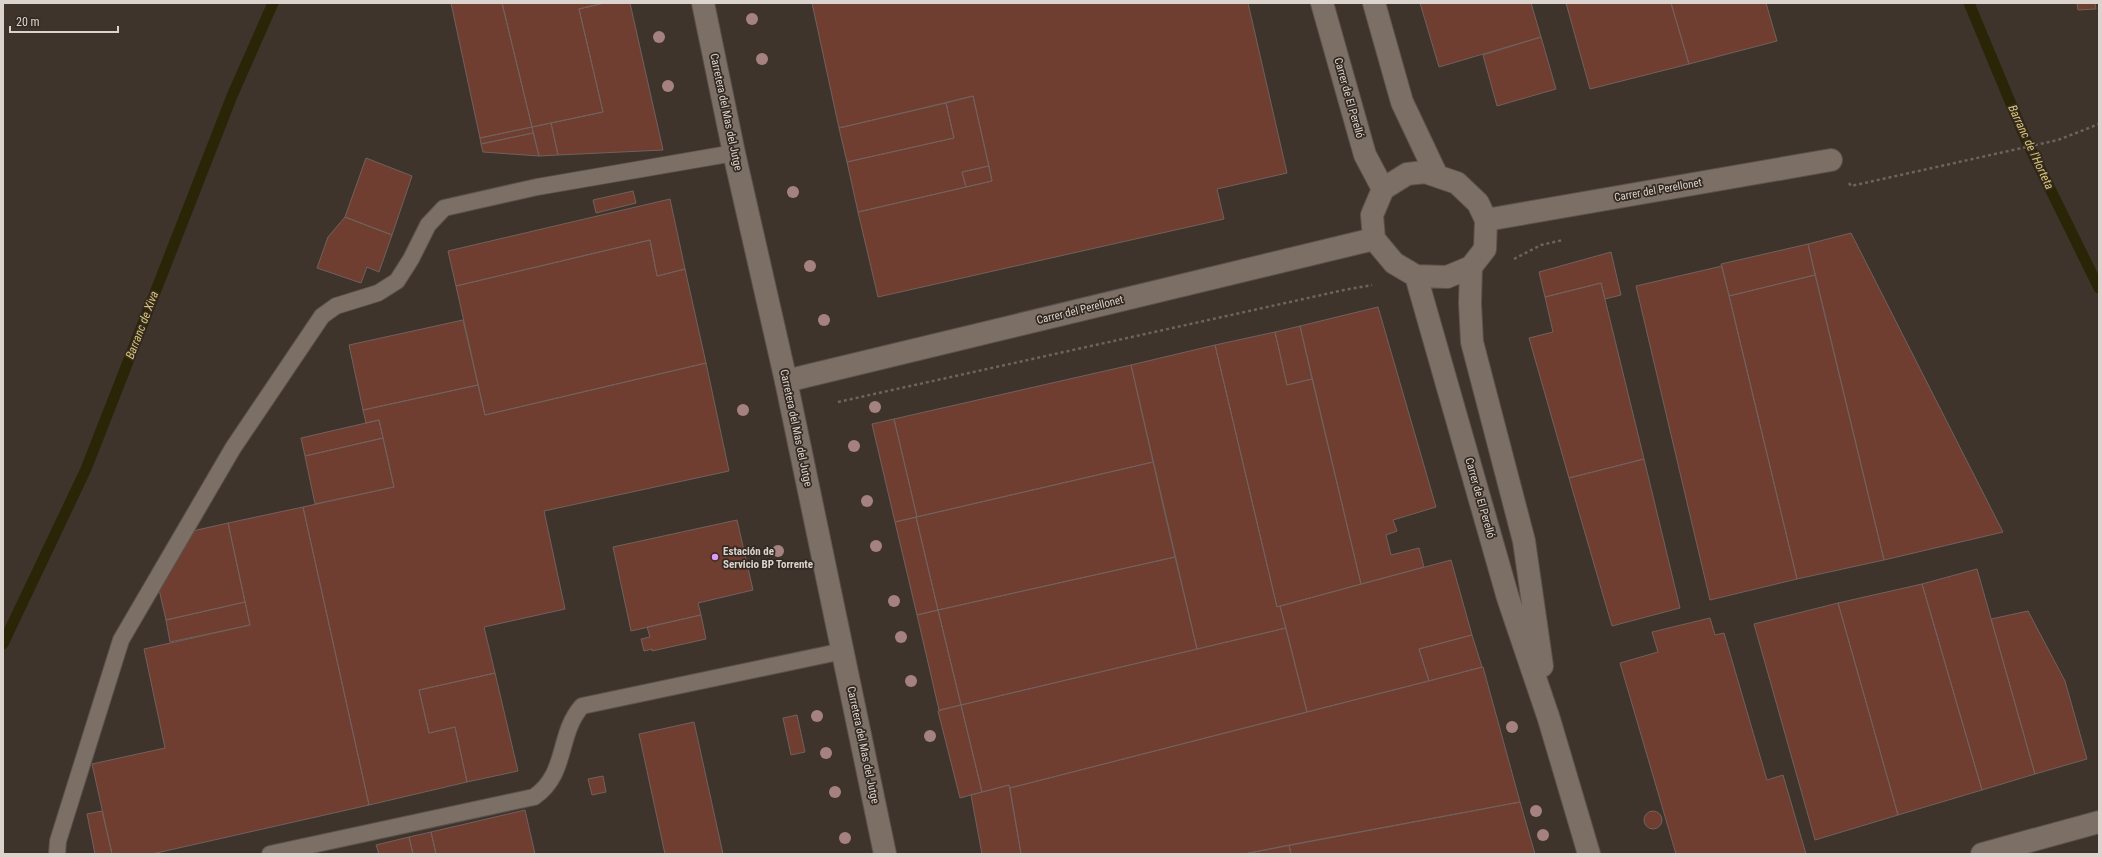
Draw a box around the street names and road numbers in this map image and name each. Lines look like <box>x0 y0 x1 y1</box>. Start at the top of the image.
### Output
street label: Carretera del Mas del Jutge <box>707 52 745 172</box>
street label: Carrer de El Perelló <box>1331 56 1367 140</box>
street label: Carrer del Perellonet <box>1613 176 1703 204</box>
street label: Carrer del Perellonet <box>1035 293 1125 327</box>
street label: Carretera del Mas del Jutge <box>777 368 815 488</box>
street label: Carrer de El Perelló <box>1462 456 1498 540</box>
street label: Carretera del Mas del Jutge <box>844 685 882 805</box>

